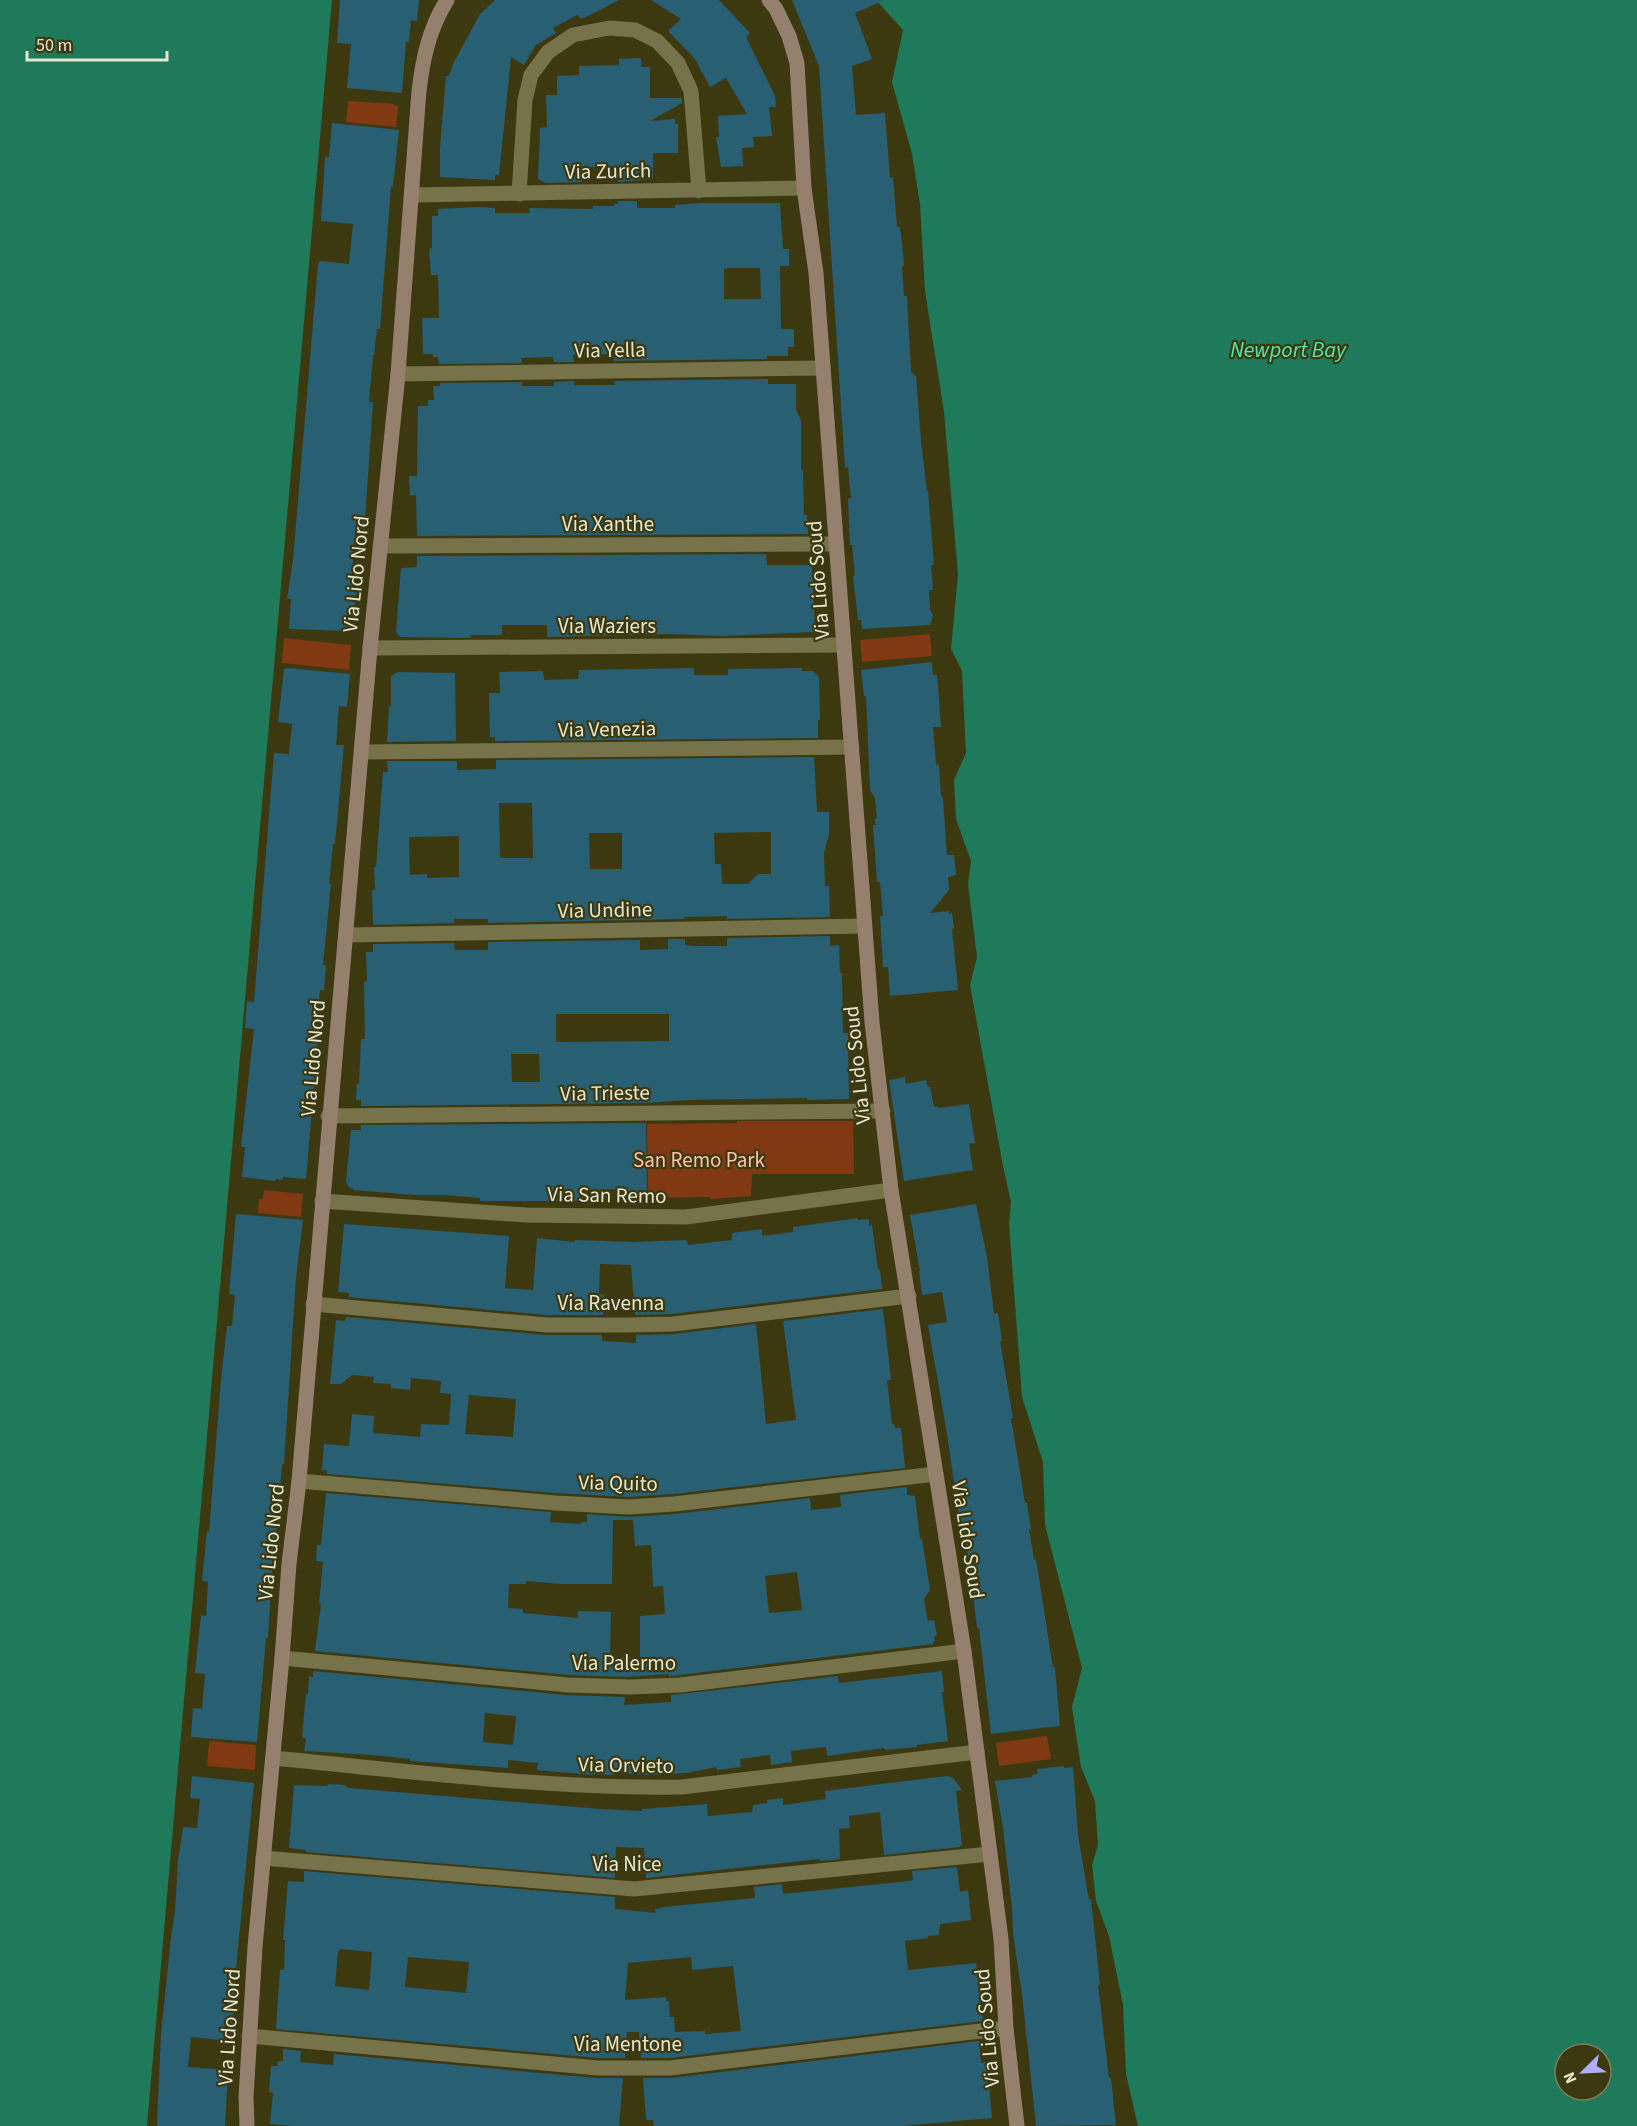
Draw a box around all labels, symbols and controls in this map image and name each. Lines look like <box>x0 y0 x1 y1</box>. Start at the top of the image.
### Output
scale bar <box>27 24 166 62</box>
text: 50 m <box>36 33 72 58</box>
street label: Via Zurich <box>564 155 652 187</box>
street label: Via Yella <box>574 334 646 366</box>
water label: Newport Bay <box>1230 334 1347 366</box>
street label: Via Xanthe <box>562 509 654 539</box>
street label: Via Lido Nord <box>335 514 377 634</box>
street label: Via Lido Soud <box>799 520 837 640</box>
street label: Via Waziers <box>558 611 656 641</box>
street label: Via Venezia <box>558 713 656 745</box>
street label: Via Undine <box>557 894 653 926</box>
street label: Via Lido Nord <box>293 998 333 1118</box>
street label: Via Lido Soud <box>836 1004 878 1126</box>
street label: Via Trieste <box>560 1077 650 1109</box>
park label: San Remo Park <box>633 1145 766 1175</box>
street label: Via San Remo <box>547 1179 667 1211</box>
street label: Via Ravenna <box>558 1288 664 1318</box>
street label: Via Quito <box>578 1467 658 1499</box>
street label: Via Lido Soud <box>944 1479 992 1601</box>
street label: Via Lido Nord <box>250 1482 292 1602</box>
street label: Via Palermo <box>572 1648 676 1678</box>
street label: Via Orvieto <box>578 1749 674 1781</box>
street label: Via Nice <box>592 1849 662 1879</box>
street label: Via Lido Soud <box>967 1967 1007 2089</box>
street label: Via Lido Nord <box>210 1968 248 2086</box>
street label: Via Mentone <box>574 2029 682 2059</box>
north arrow <box>1553 2042 1613 2102</box>
text: N <box>1558 2068 1582 2087</box>

